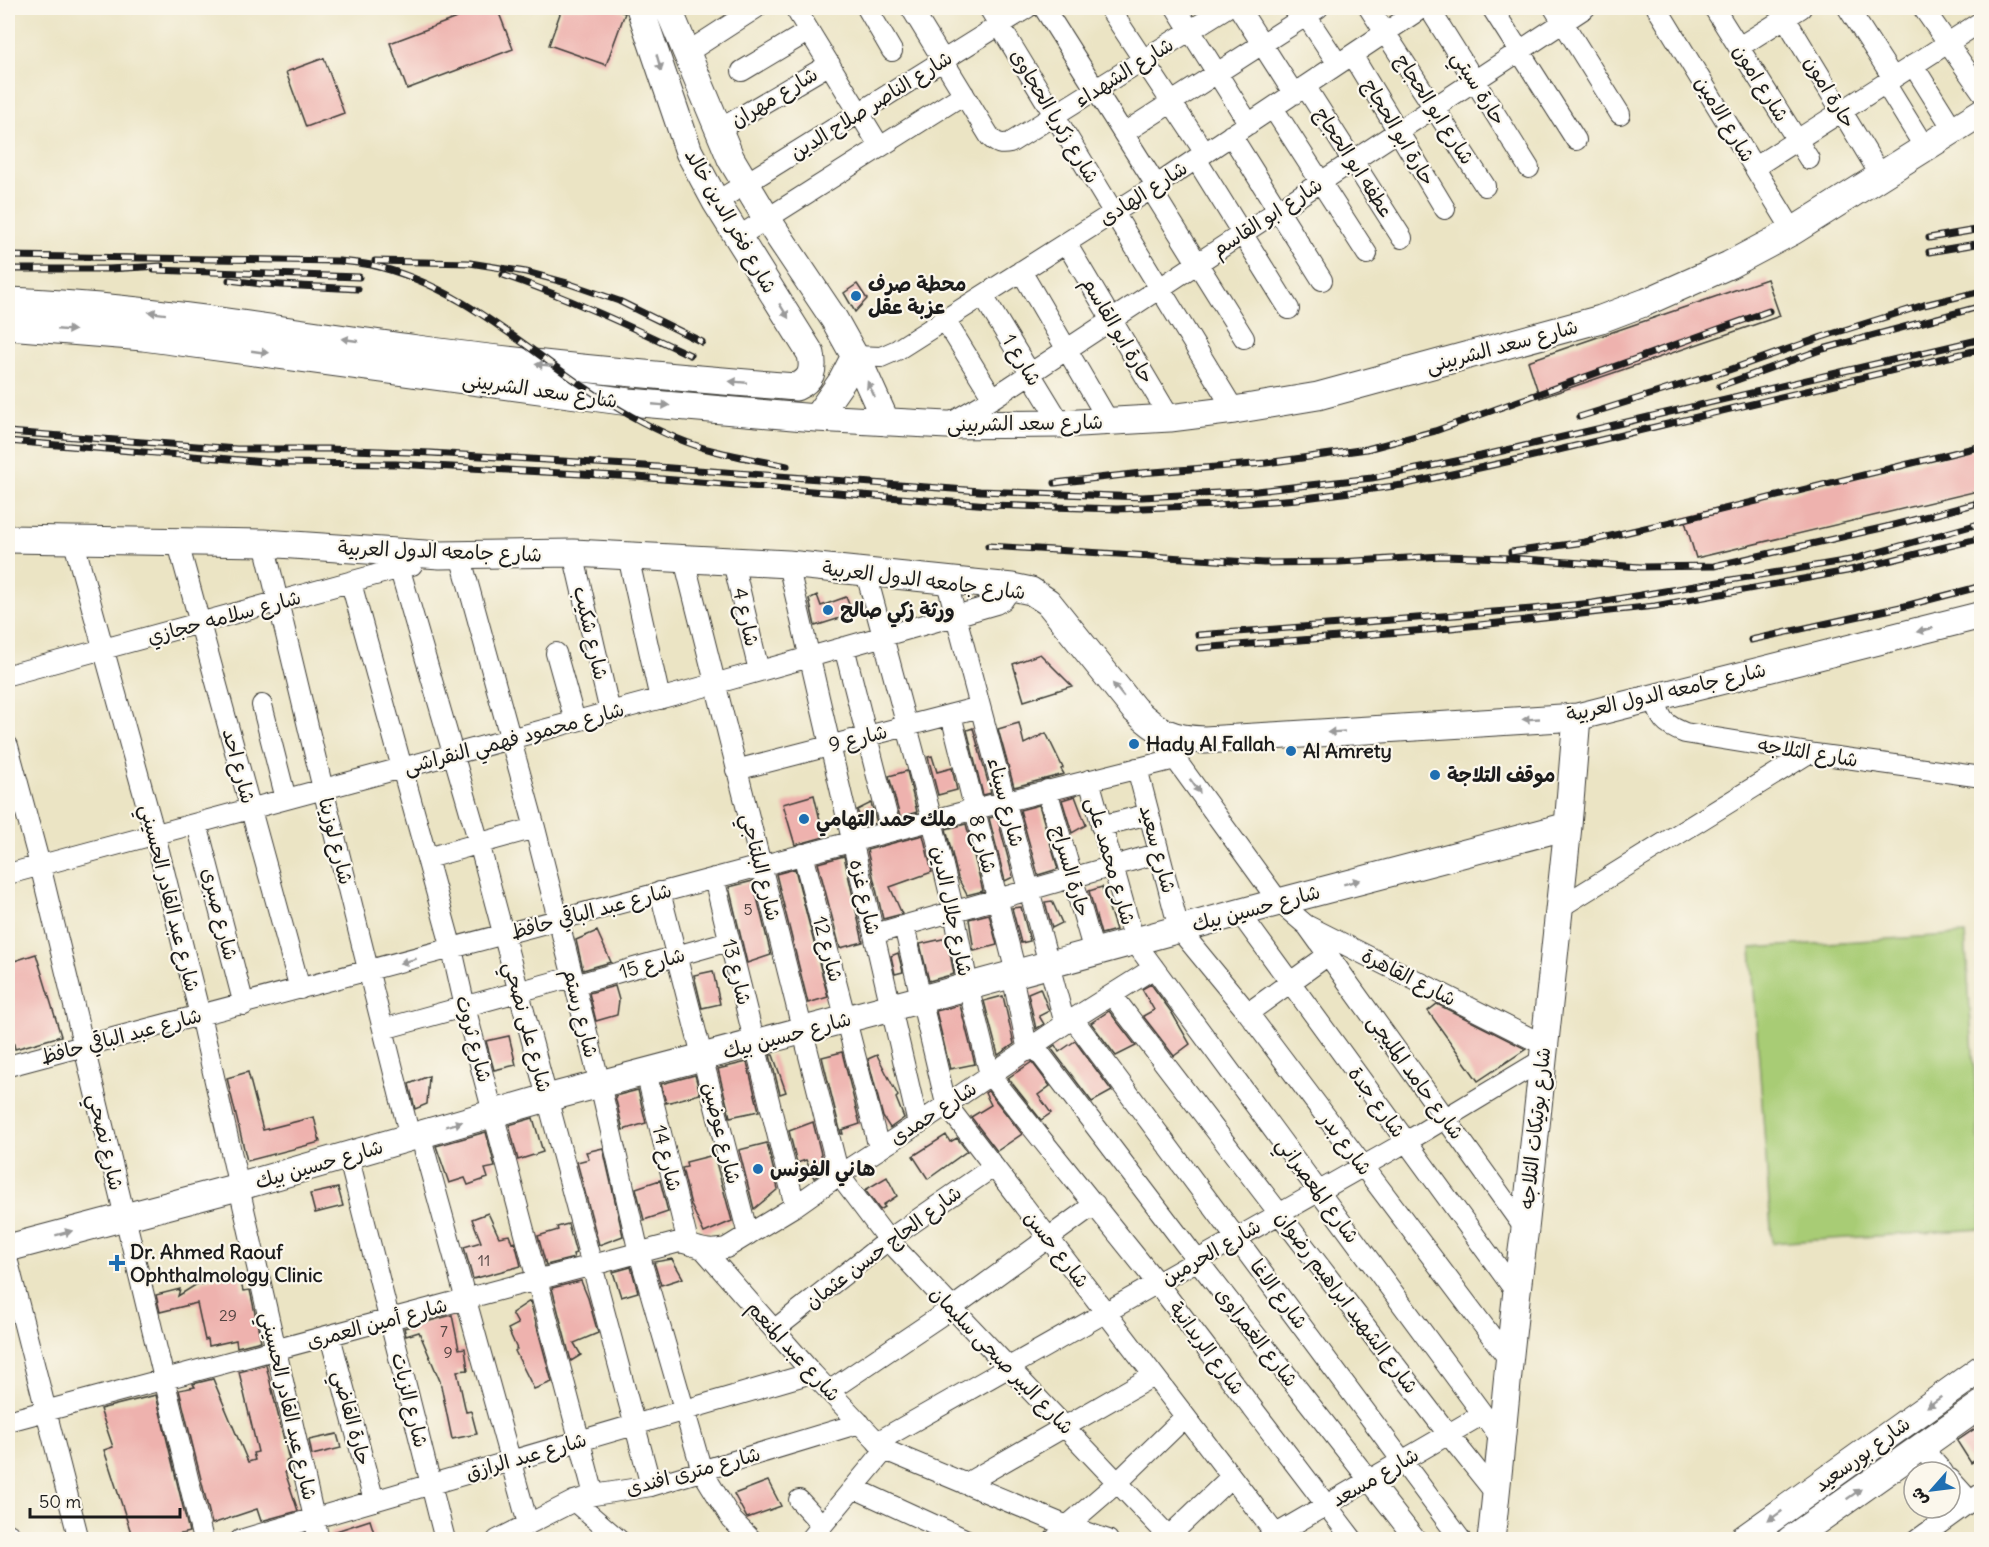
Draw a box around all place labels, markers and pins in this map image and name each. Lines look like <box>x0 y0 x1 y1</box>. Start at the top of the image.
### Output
place label: محطة صرف عزبة عقل <box>868 271 967 320</box>
marker: محطة صرف عزبة عقل <box>849 289 863 303</box>
place label: ورثة زكي صالح <box>840 597 955 628</box>
marker: ورثة زكي صالح <box>821 603 835 617</box>
place label: Hady Al Fallah <box>1146 731 1276 756</box>
marker: Hady Al Fallah <box>1127 737 1141 751</box>
place label: Al Amrety <box>1303 738 1392 763</box>
marker: Al Amrety <box>1284 744 1298 758</box>
place label: موقف التلاجة <box>1447 762 1555 788</box>
marker: موقف التلاجة <box>1428 768 1442 782</box>
place label: ملك حمد التهامي <box>816 806 956 837</box>
marker: ملك حمد التهامي <box>797 812 811 826</box>
place label: هاني الفونس <box>770 1156 875 1187</box>
marker: هاني الفونس <box>751 1162 765 1176</box>
place label: Dr. Ahmed Raouf Ophthalmology Clinic <box>130 1239 323 1287</box>
marker: Dr. Ahmed Raouf Ophthalmology Clinic <box>108 1254 126 1272</box>

